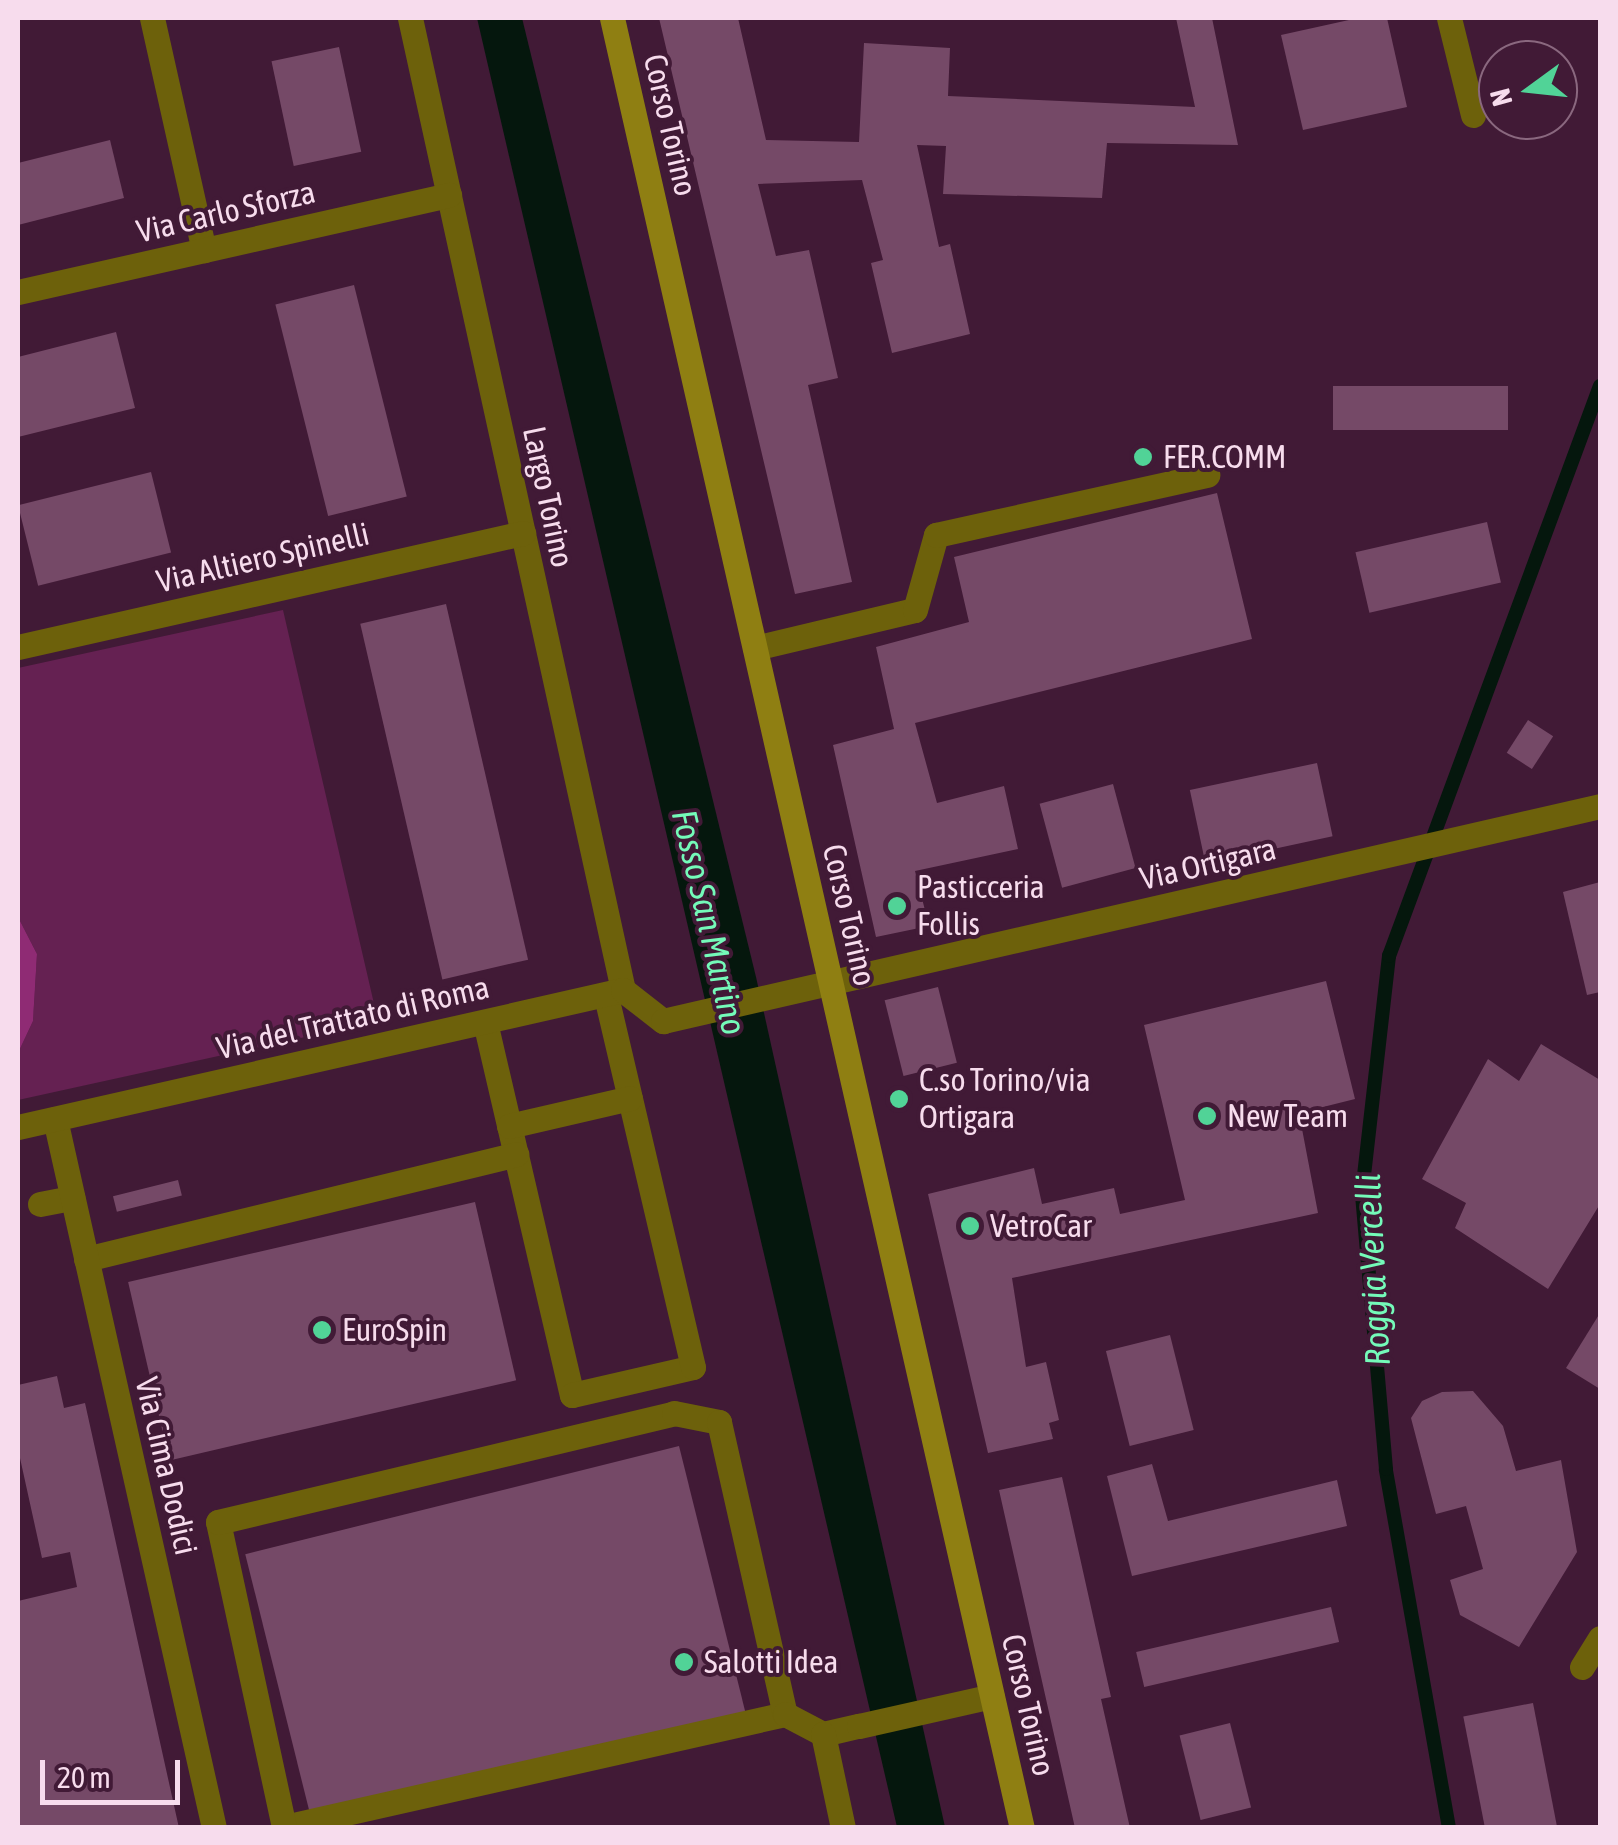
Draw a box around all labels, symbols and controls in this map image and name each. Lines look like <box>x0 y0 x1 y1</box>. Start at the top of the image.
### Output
north arrow <box>1478 40 1578 140</box>
street label: Corso Torino <box>635 50 705 200</box>
text: N <box>1483 85 1519 109</box>
street label: Via Carlo Sforza <box>133 173 319 251</box>
street label: Largo Torino <box>514 423 582 571</box>
place label: FER.COMM <box>1163 438 1287 476</box>
marker: FER.COMM <box>1132 446 1154 468</box>
street label: Via Altiero Spinelli <box>153 515 373 601</box>
water label: Fosso San Martino <box>664 805 756 1039</box>
street label: Via Ortigara <box>1136 830 1280 898</box>
street label: Corso Torino <box>814 840 884 990</box>
place label: Pasticceria Follis <box>917 869 1045 944</box>
marker: Pasticceria Follis <box>886 895 908 917</box>
street label: Via del Trattato di Roma <box>213 968 493 1068</box>
place label: C.so Torino/via Ortigara <box>919 1062 1091 1137</box>
marker: C.so Torino/via Ortigara <box>888 1088 910 1110</box>
place label: New Team <box>1227 1097 1348 1135</box>
marker: New Team <box>1196 1105 1218 1127</box>
water label: Roggia Vercelli <box>1346 1173 1398 1367</box>
place label: VetroCar <box>990 1207 1092 1245</box>
marker: VetroCar <box>959 1215 981 1237</box>
place label: EuroSpin <box>342 1311 447 1349</box>
marker: EuroSpin <box>311 1319 333 1341</box>
street label: Via Cima Dodici <box>127 1373 205 1559</box>
street label: Corso Torino <box>993 1630 1063 1780</box>
place label: Salotti Idea <box>704 1643 838 1681</box>
marker: Salotti Idea <box>673 1651 695 1673</box>
scale bar <box>45 1740 185 1802</box>
text: 20 m <box>57 1760 111 1794</box>

